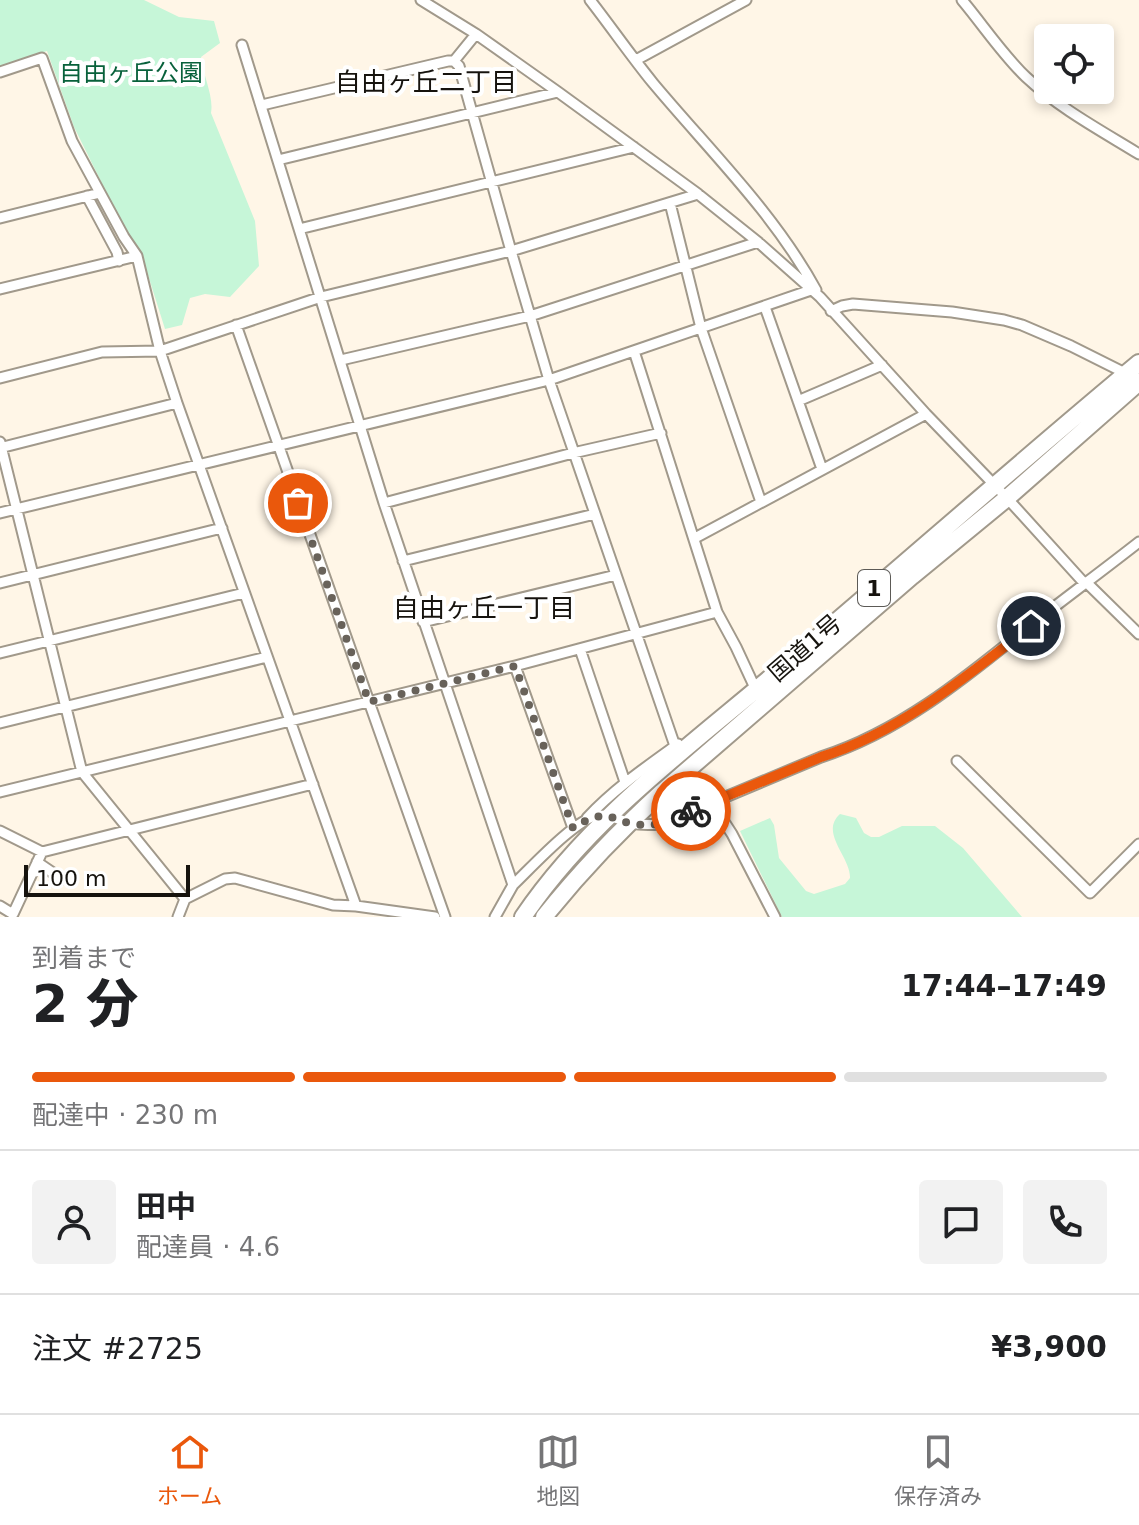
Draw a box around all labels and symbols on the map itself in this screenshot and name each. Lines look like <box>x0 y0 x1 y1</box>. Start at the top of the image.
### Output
park label: 自由ヶ丘公園 <box>59 59 203 87</box>
district label: 自由ヶ丘二丁目 <box>335 67 517 97</box>
pin <box>264 469 332 537</box>
road number: 1 <box>858 570 890 606</box>
pin <box>997 592 1065 660</box>
district label: 自由ヶ丘一丁目 <box>393 593 575 623</box>
street label: 国道1号 <box>763 609 847 687</box>
courier <box>651 771 731 851</box>
scale bar <box>24 861 190 897</box>

